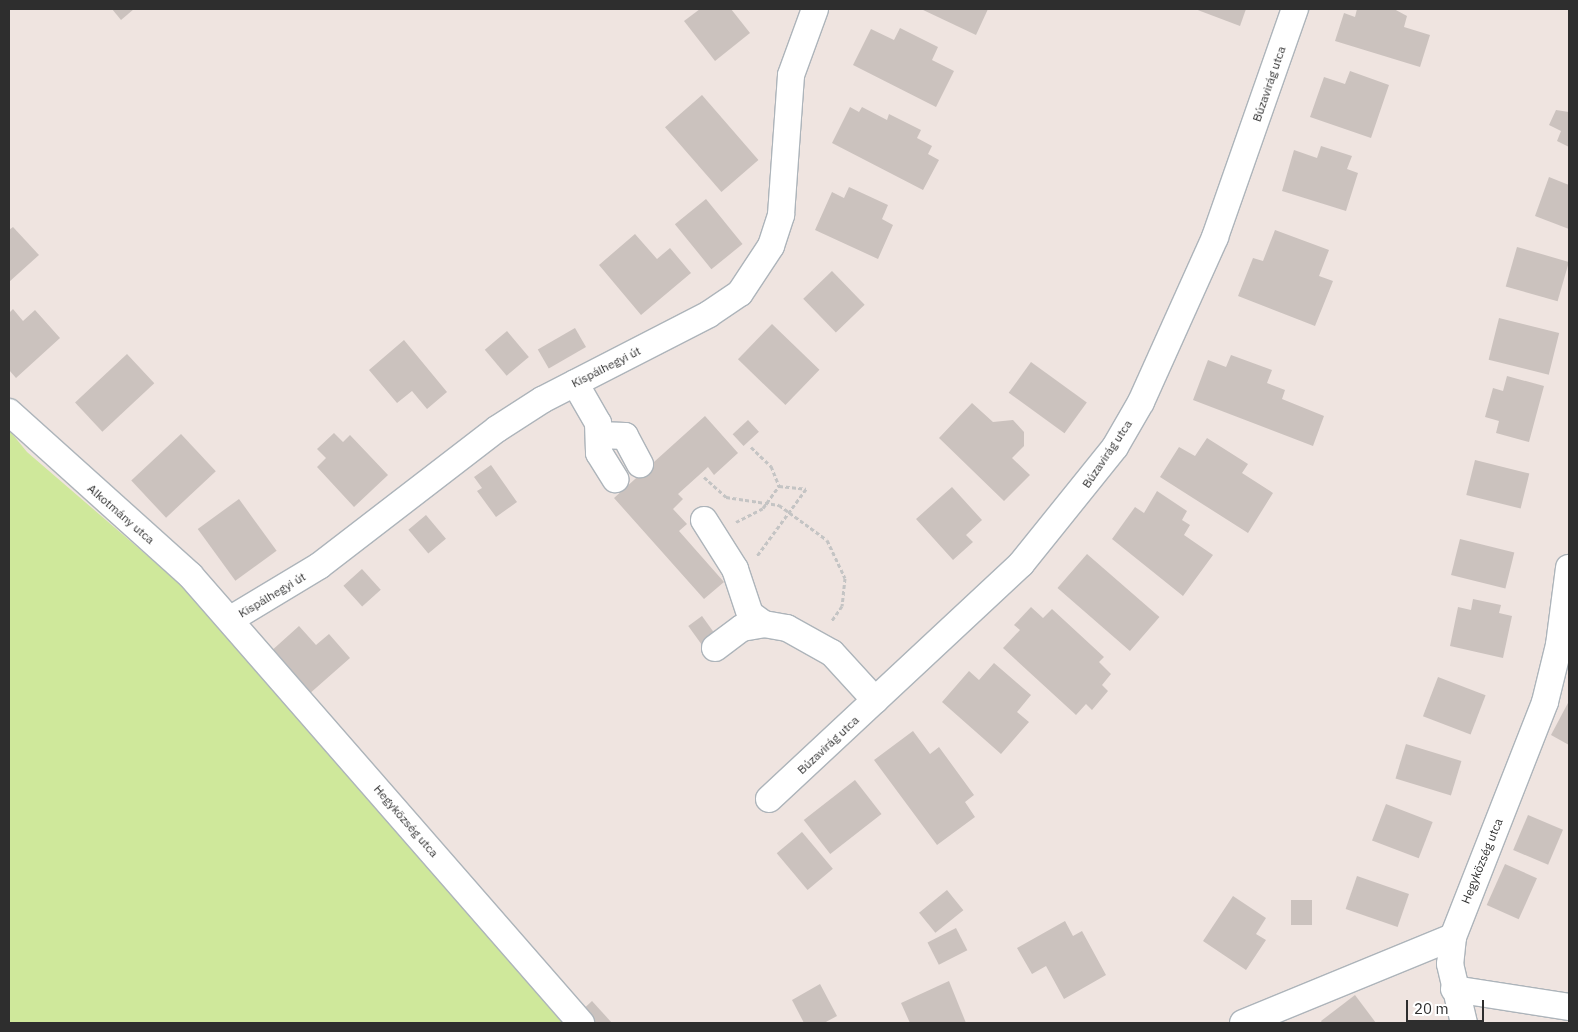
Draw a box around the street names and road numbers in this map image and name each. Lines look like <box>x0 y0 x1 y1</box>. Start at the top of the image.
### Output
street label: Búzavirág utca <box>1249 44 1289 124</box>
street label: Kispálhegyi út <box>569 343 643 391</box>
street label: Búzavirág utca <box>1079 417 1135 491</box>
street label: Alkotmány utca <box>85 481 157 547</box>
street label: Kispálhegyi út <box>236 569 308 621</box>
street label: Búzavirág utca <box>794 713 862 777</box>
street label: Hegyközség utca <box>371 782 441 860</box>
street label: Hegyközség utca <box>1458 816 1506 906</box>

